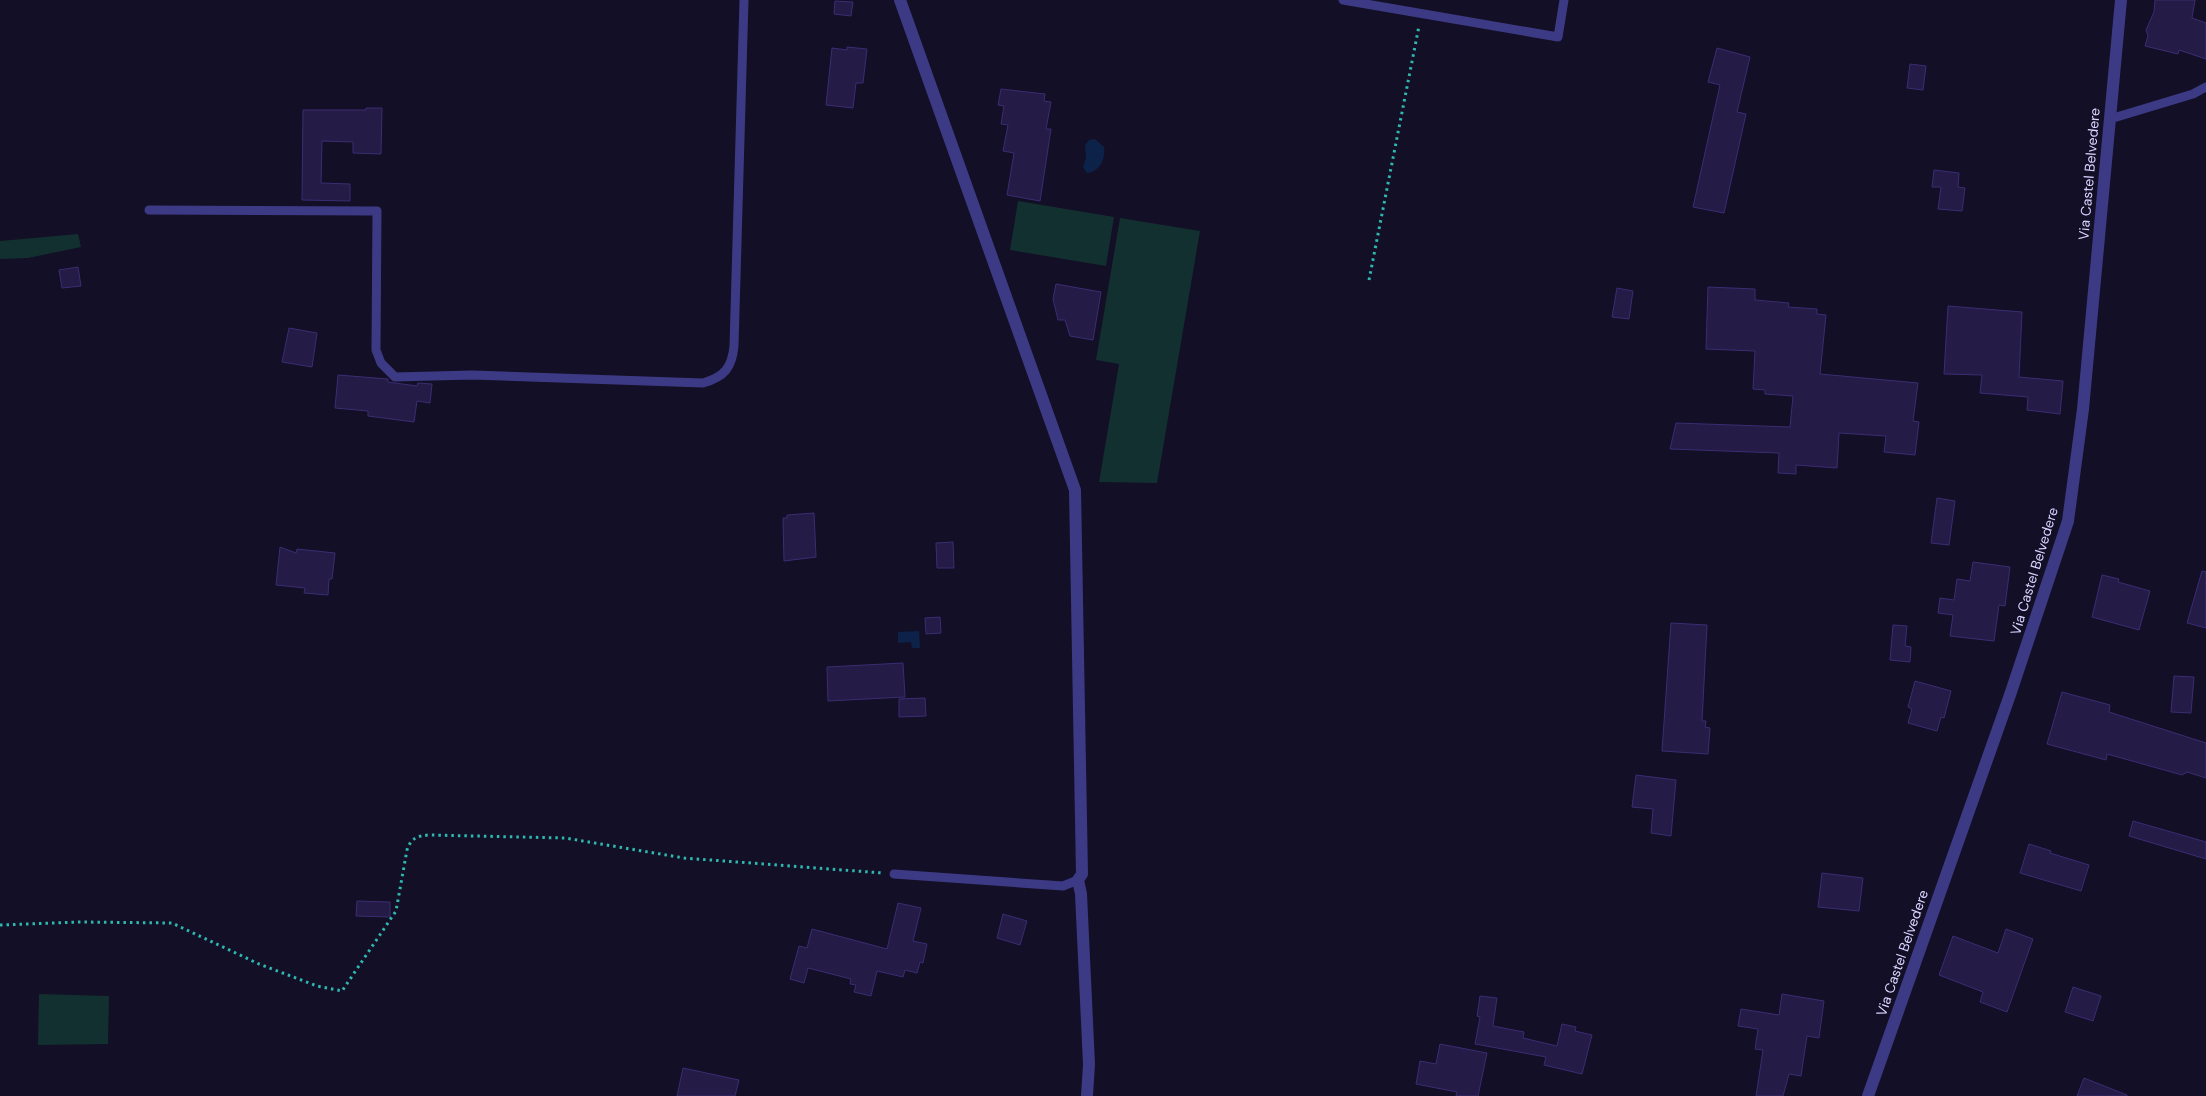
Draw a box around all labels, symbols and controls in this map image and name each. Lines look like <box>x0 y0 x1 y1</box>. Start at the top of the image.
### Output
street label: Via Castel Belvedere <box>2074 107 2104 241</box>
street label: Via Castel Belvedere <box>2006 505 2062 637</box>
street label: Via Castel Belvedere <box>1872 887 1932 1019</box>

